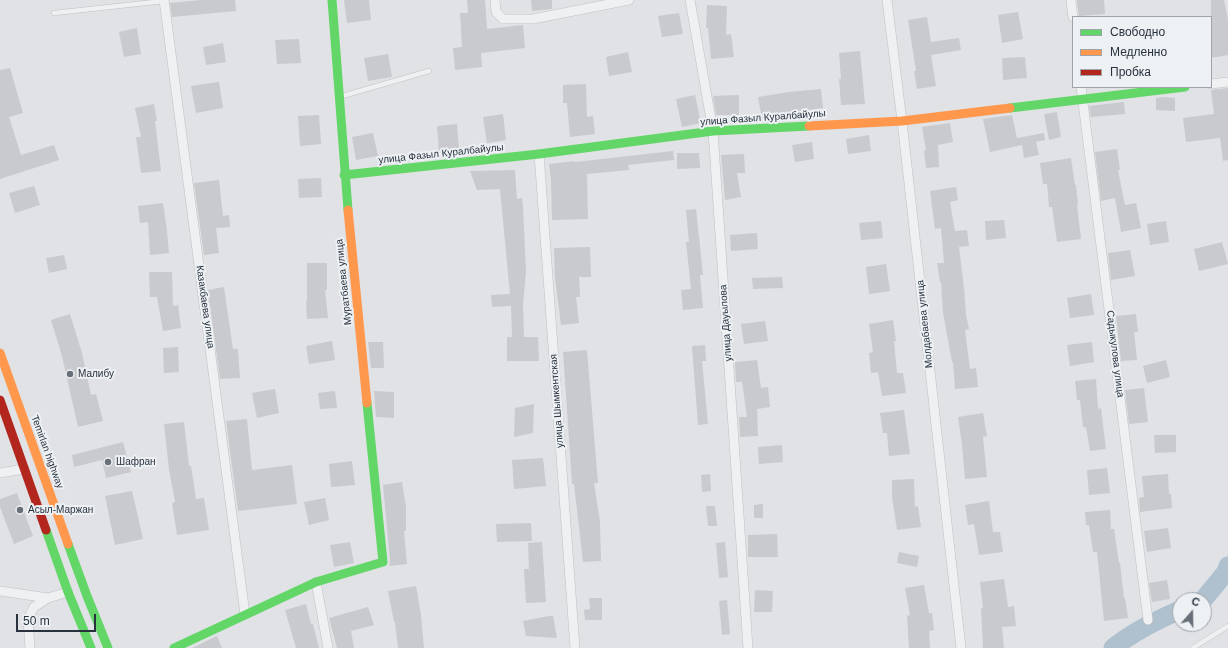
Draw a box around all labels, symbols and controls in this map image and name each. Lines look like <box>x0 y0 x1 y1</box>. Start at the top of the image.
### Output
legend <box>1072 16 1212 88</box>
text: Свободно <box>1110 25 1165 39</box>
text: Медленно <box>1110 45 1167 59</box>
text: Пробка <box>1110 65 1151 79</box>
street label: улица Фазыл Куралбайулы <box>700 108 826 128</box>
street label: улица Фазыл Куралбайулы <box>378 141 504 167</box>
street label: Муратбаева улица <box>334 238 354 326</box>
street label: Казакбаева улица <box>193 265 217 349</box>
street label: Молдабаева улица <box>914 279 936 369</box>
street label: улица Дауылова <box>717 284 735 362</box>
street label: Садыкулова улица <box>1104 310 1126 398</box>
street label: улица Шымкентская <box>548 354 566 448</box>
place label: Малибу <box>78 368 114 380</box>
marker: Малибу <box>65 369 75 379</box>
street label: Temirlan highway <box>28 414 66 490</box>
place label: Шафран <box>116 456 156 468</box>
marker: Шафран <box>103 457 113 467</box>
place label: Асыл-Маржан <box>28 504 93 516</box>
marker: Асыл-Маржан <box>15 505 25 515</box>
north arrow <box>1172 592 1212 632</box>
text: С <box>1190 595 1202 609</box>
scale bar <box>18 606 98 632</box>
text: 50 m <box>23 614 50 628</box>

